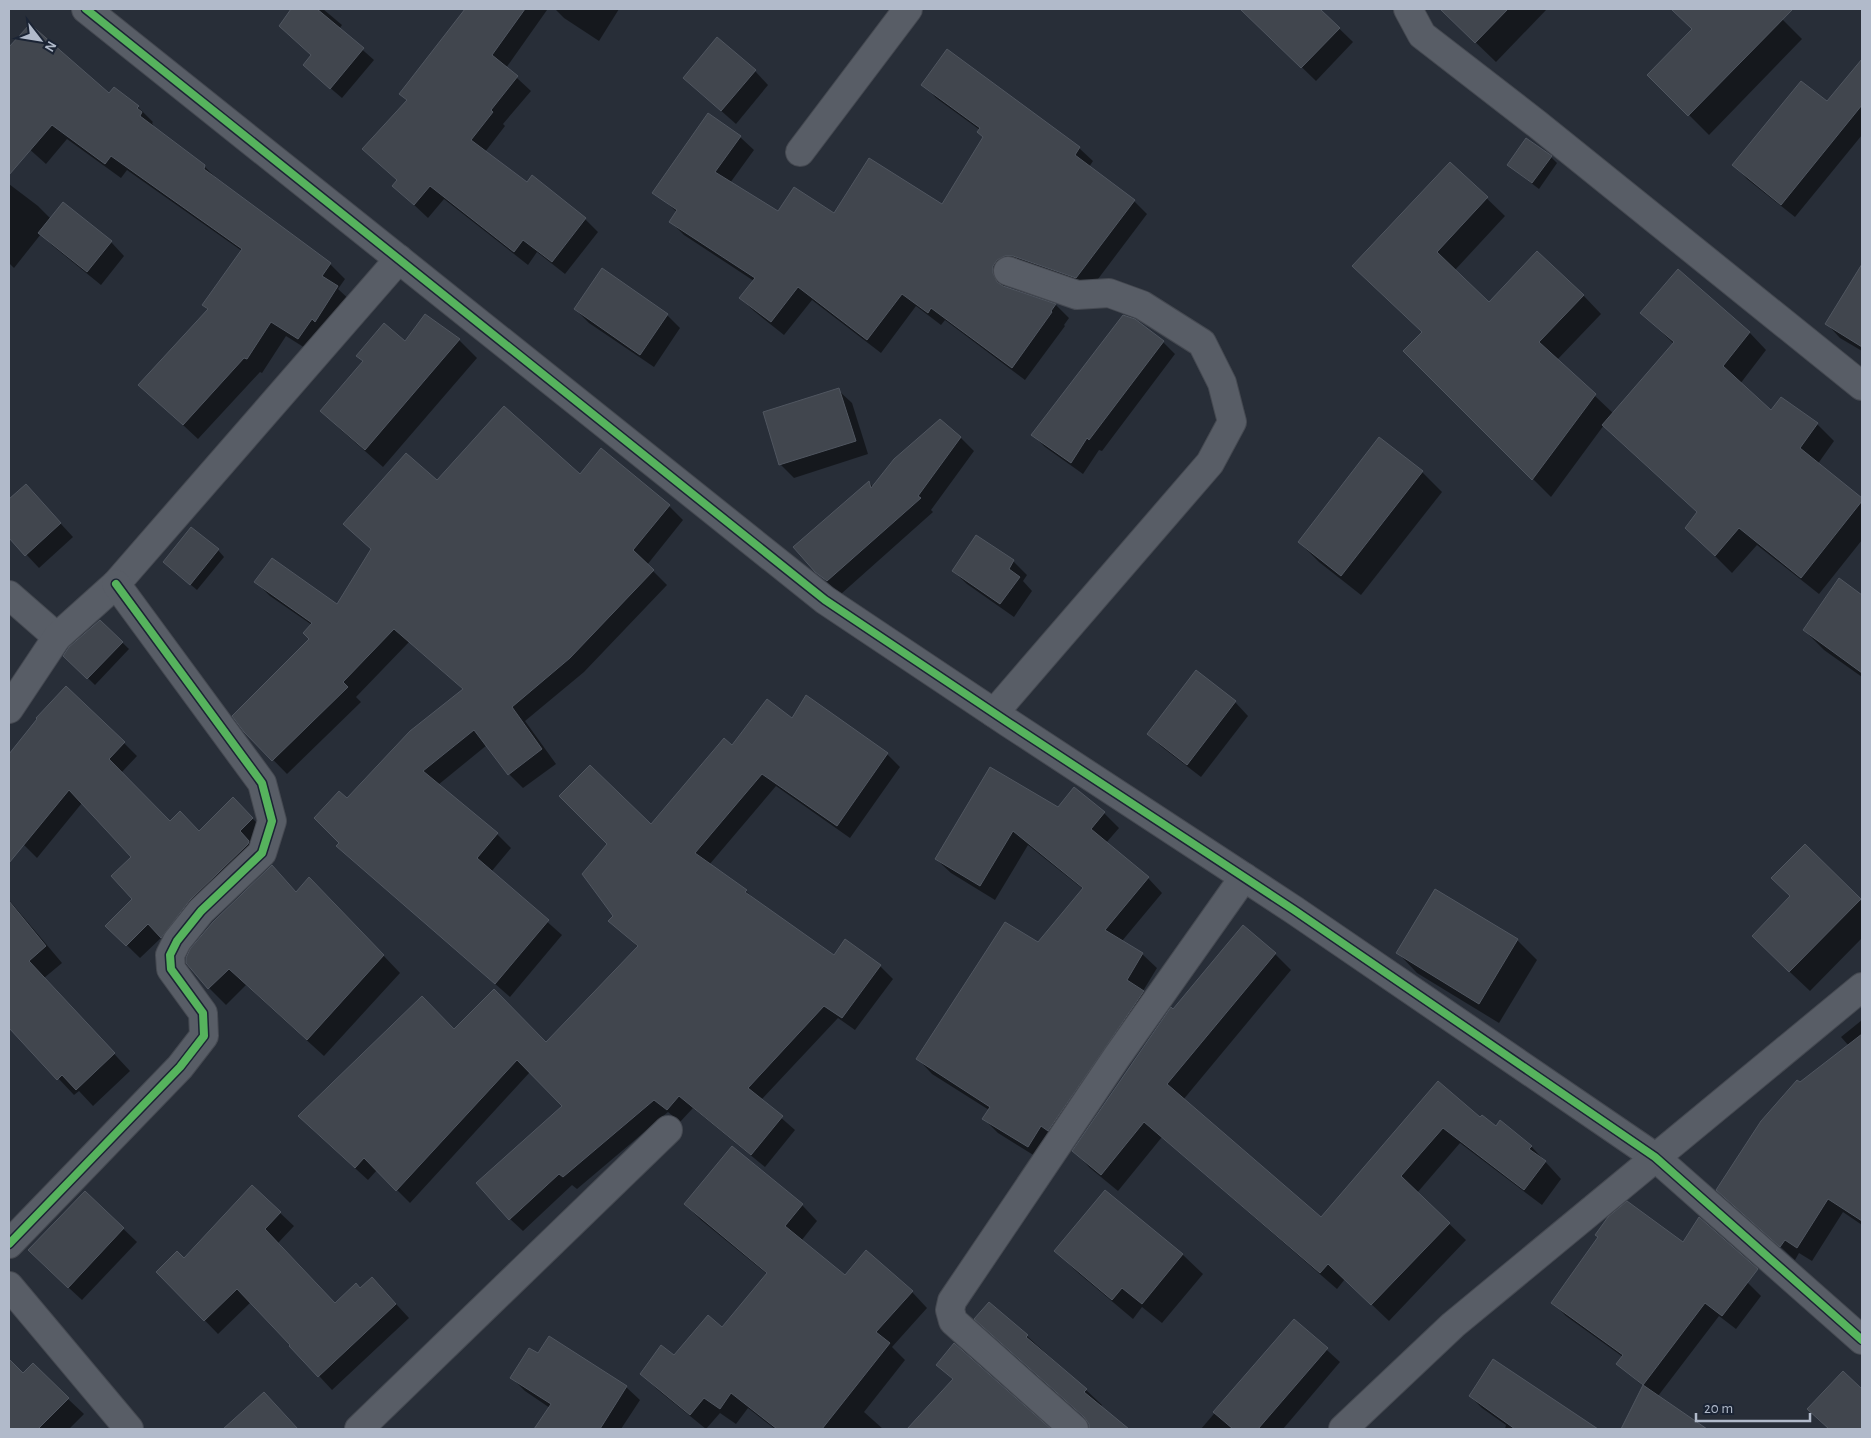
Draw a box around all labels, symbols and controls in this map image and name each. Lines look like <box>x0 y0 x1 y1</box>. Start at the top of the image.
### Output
north arrow <box>15 15 65 65</box>
text: N <box>42 38 59 54</box>
scale bar <box>1696 1390 1810 1422</box>
text: 20 m <box>1704 1401 1733 1416</box>

